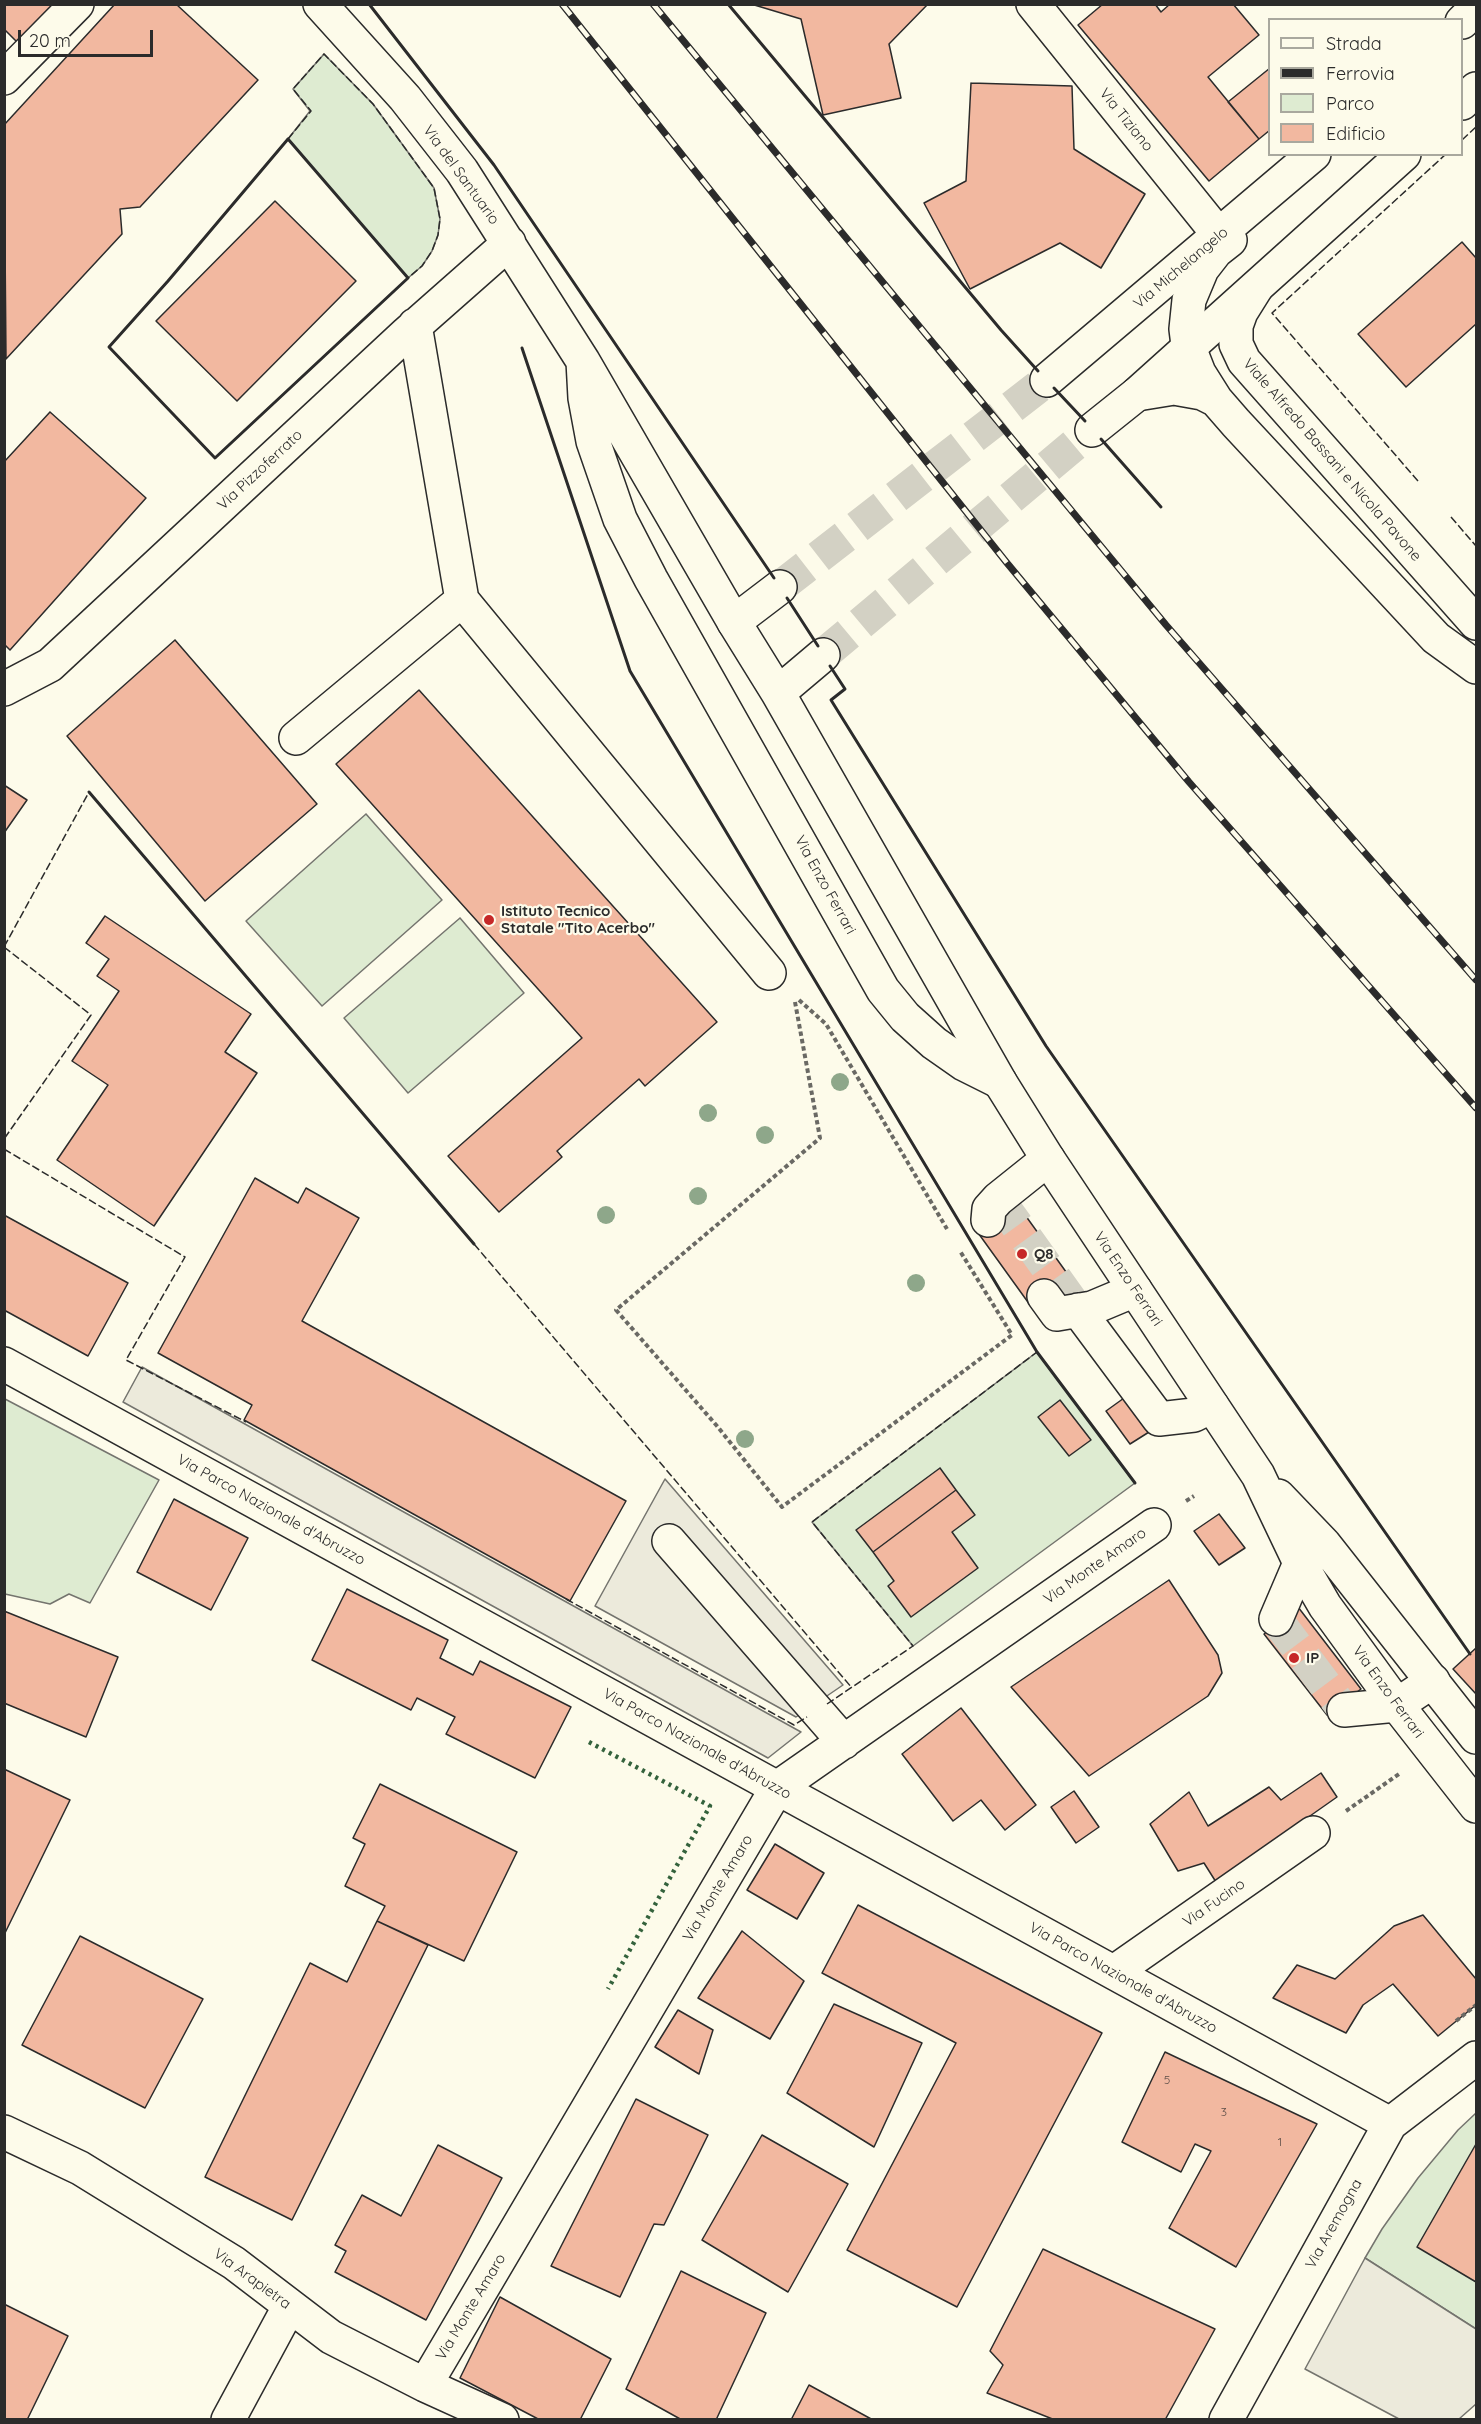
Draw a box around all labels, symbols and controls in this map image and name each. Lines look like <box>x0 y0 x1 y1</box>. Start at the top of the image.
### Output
scale bar <box>21 18 156 56</box>
legend <box>1268 18 1463 156</box>
text: 20 m <box>29 29 71 52</box>
text: Strada <box>1326 32 1382 55</box>
text: Ferrovia <box>1326 62 1395 85</box>
street label: Via Tiziano <box>1095 85 1157 155</box>
text: Parco <box>1326 92 1374 115</box>
street label: Via del Santuario <box>419 122 503 228</box>
text: Edificio <box>1326 122 1385 145</box>
street label: Via Michelangelo <box>1130 223 1232 313</box>
street label: Viale Alfredo Bassani e Nicola Pavone <box>1239 355 1425 565</box>
street label: Via Pizzoferrato <box>214 426 306 514</box>
street label: Via Enzo Ferrari <box>790 833 860 937</box>
place label: Istituto Tecnico Statale "Tito Acerbo" <box>501 902 655 937</box>
marker: Istituto Tecnico Statale "Tito Acerbo" <box>482 913 496 927</box>
street label: Via Enzo Ferrari <box>1090 1228 1166 1330</box>
place label: Q8 <box>1034 1245 1054 1263</box>
marker: Q8 <box>1015 1247 1029 1261</box>
street label: Via Parco Nazionale d'Abruzzo <box>174 1451 368 1569</box>
street label: Via Monte Amaro <box>1040 1524 1150 1608</box>
street label: Via Enzo Ferrari <box>1348 1642 1428 1742</box>
place label: IP <box>1306 1649 1319 1667</box>
marker: IP <box>1287 1651 1301 1665</box>
street label: Via Parco Nazionale d'Abruzzo <box>600 1685 794 1803</box>
street label: Via Monte Amaro <box>679 1831 757 1945</box>
street label: Via Fucino <box>1179 1875 1249 1931</box>
street label: Via Parco Nazionale d'Abruzzo <box>1026 1919 1220 2037</box>
house number: 5 <box>1164 2073 1170 2087</box>
house number: 3 <box>1221 2105 1227 2119</box>
house number: 1 <box>1278 2135 1282 2149</box>
street label: Via Aremogna <box>1302 2176 1366 2272</box>
street label: Via Arapietra <box>210 2245 294 2313</box>
street label: Via Monte Amaro <box>432 2250 510 2364</box>

